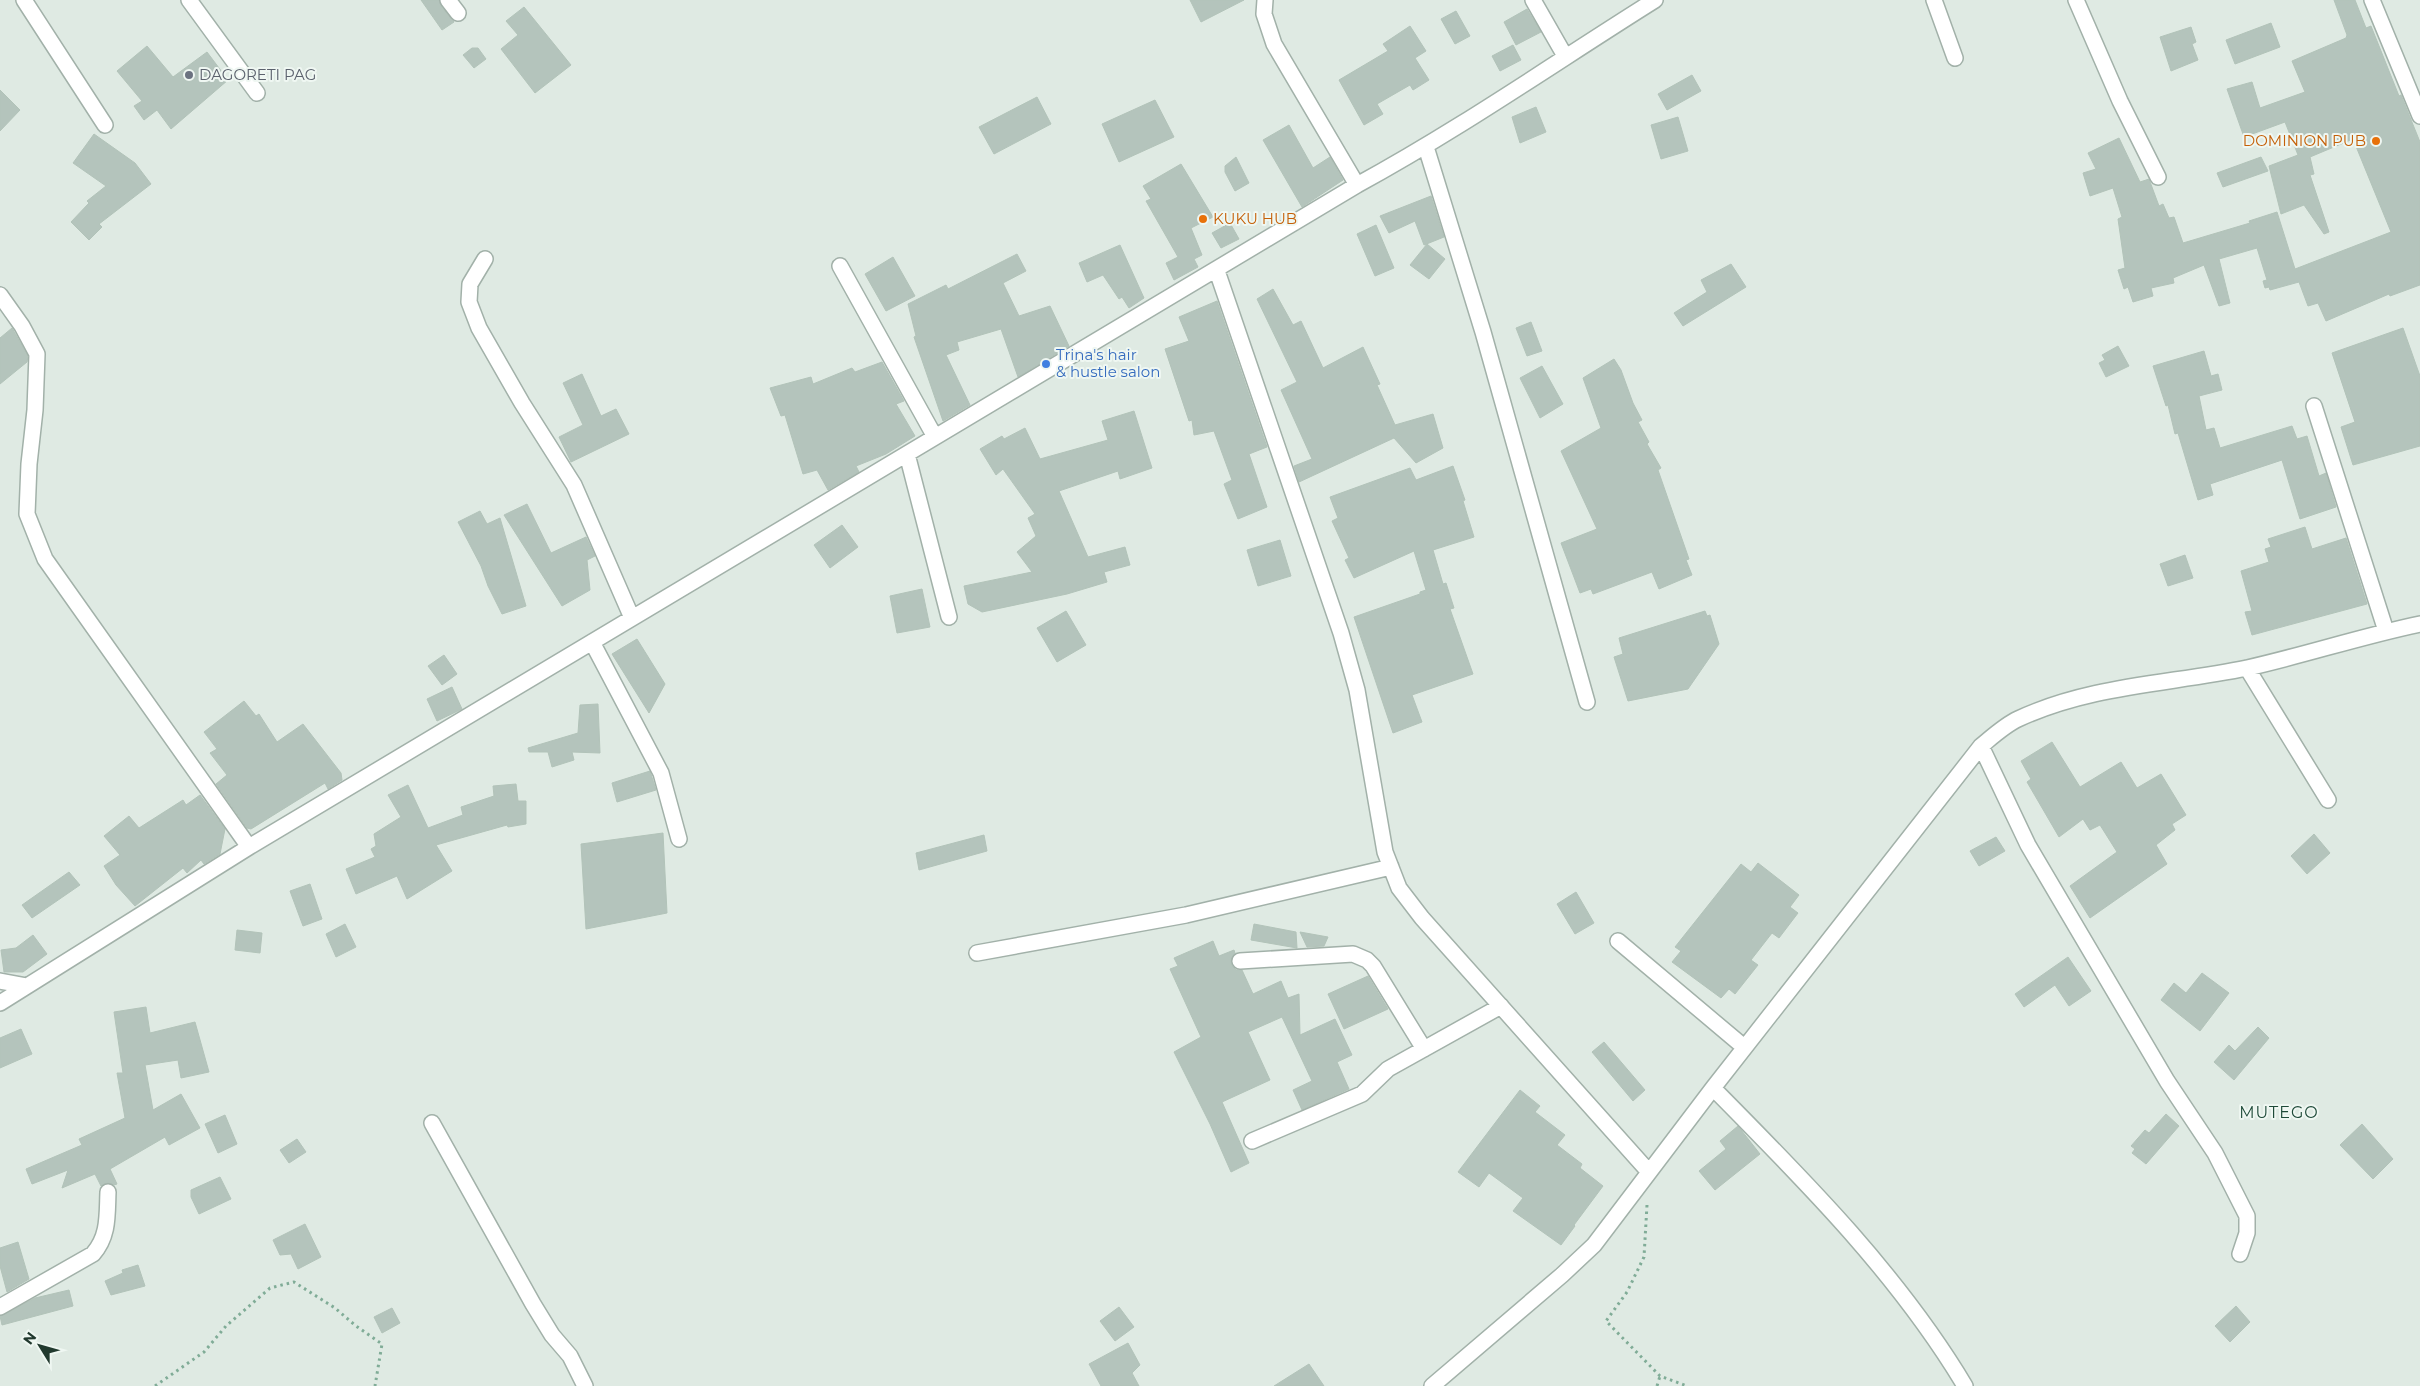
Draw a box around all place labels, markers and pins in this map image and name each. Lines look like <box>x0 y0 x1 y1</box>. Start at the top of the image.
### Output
place label: DAGORETI PAG <box>199 65 316 84</box>
marker: DAGORETI PAG <box>183 69 195 81</box>
place label: DOMINION PUB <box>2243 131 2366 150</box>
marker: DOMINION PUB <box>2370 135 2382 147</box>
place label: KUKU HUB <box>1213 209 1297 228</box>
marker: KUKU HUB <box>1197 213 1209 225</box>
place label: Trina's hair & hustle salon <box>1056 345 1160 381</box>
marker: Trina's hair & hustle salon <box>1040 358 1052 370</box>

